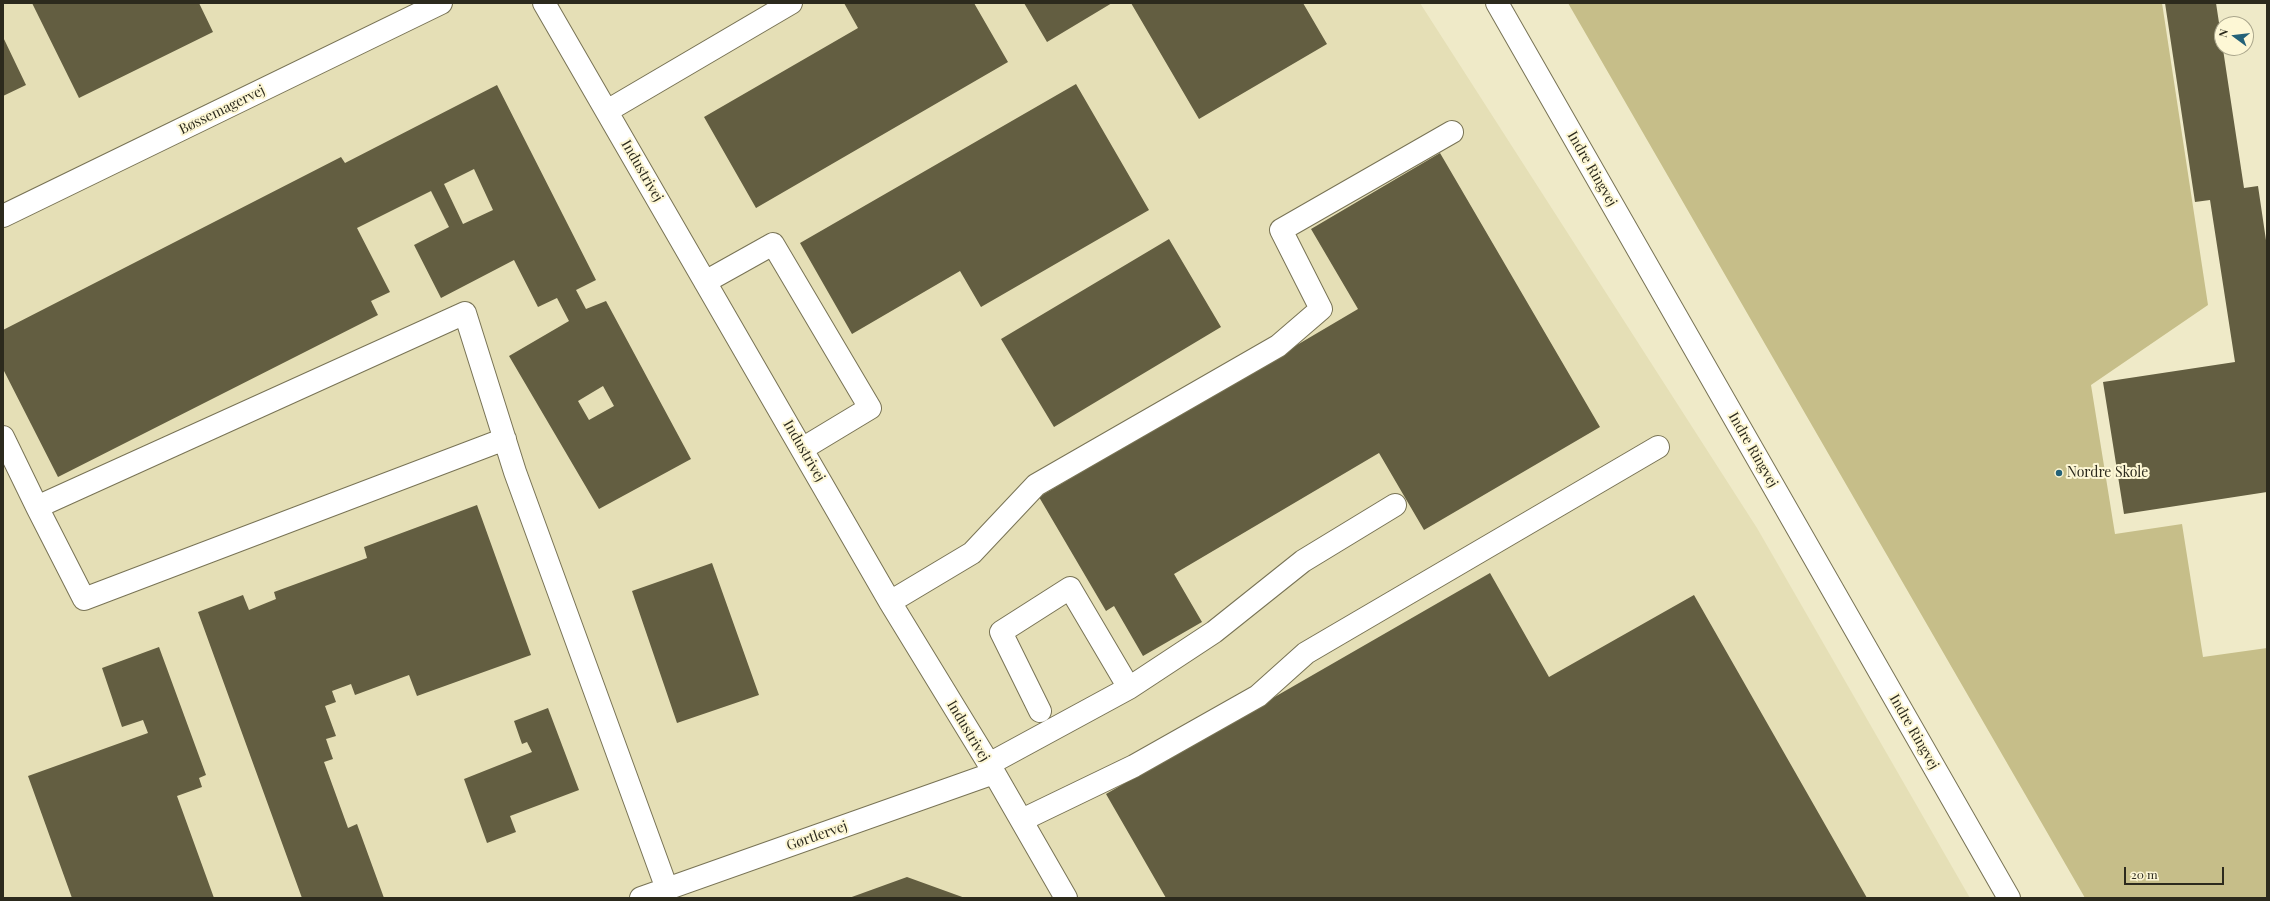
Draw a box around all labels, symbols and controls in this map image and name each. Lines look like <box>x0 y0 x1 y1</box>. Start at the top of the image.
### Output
north arrow <box>2214 16 2254 56</box>
text: N <box>2215 27 2231 39</box>
street label: Bøssemagervej <box>176 82 268 138</box>
street label: Indre Ringvej <box>1564 128 1620 210</box>
street label: Industrivej <box>618 137 666 205</box>
street label: Indre Ringvej <box>1725 409 1781 491</box>
street label: Industrivej <box>780 417 828 485</box>
place label: Nordre Skole <box>2067 465 2148 481</box>
marker: Nordre Skole <box>2054 468 2064 478</box>
street label: Indre Ringvej <box>1886 691 1942 773</box>
street label: Industrivej <box>943 697 993 765</box>
street label: Gørtlervej <box>784 818 850 854</box>
scale bar <box>2126 859 2226 885</box>
text: 20 m <box>2131 866 2158 882</box>

